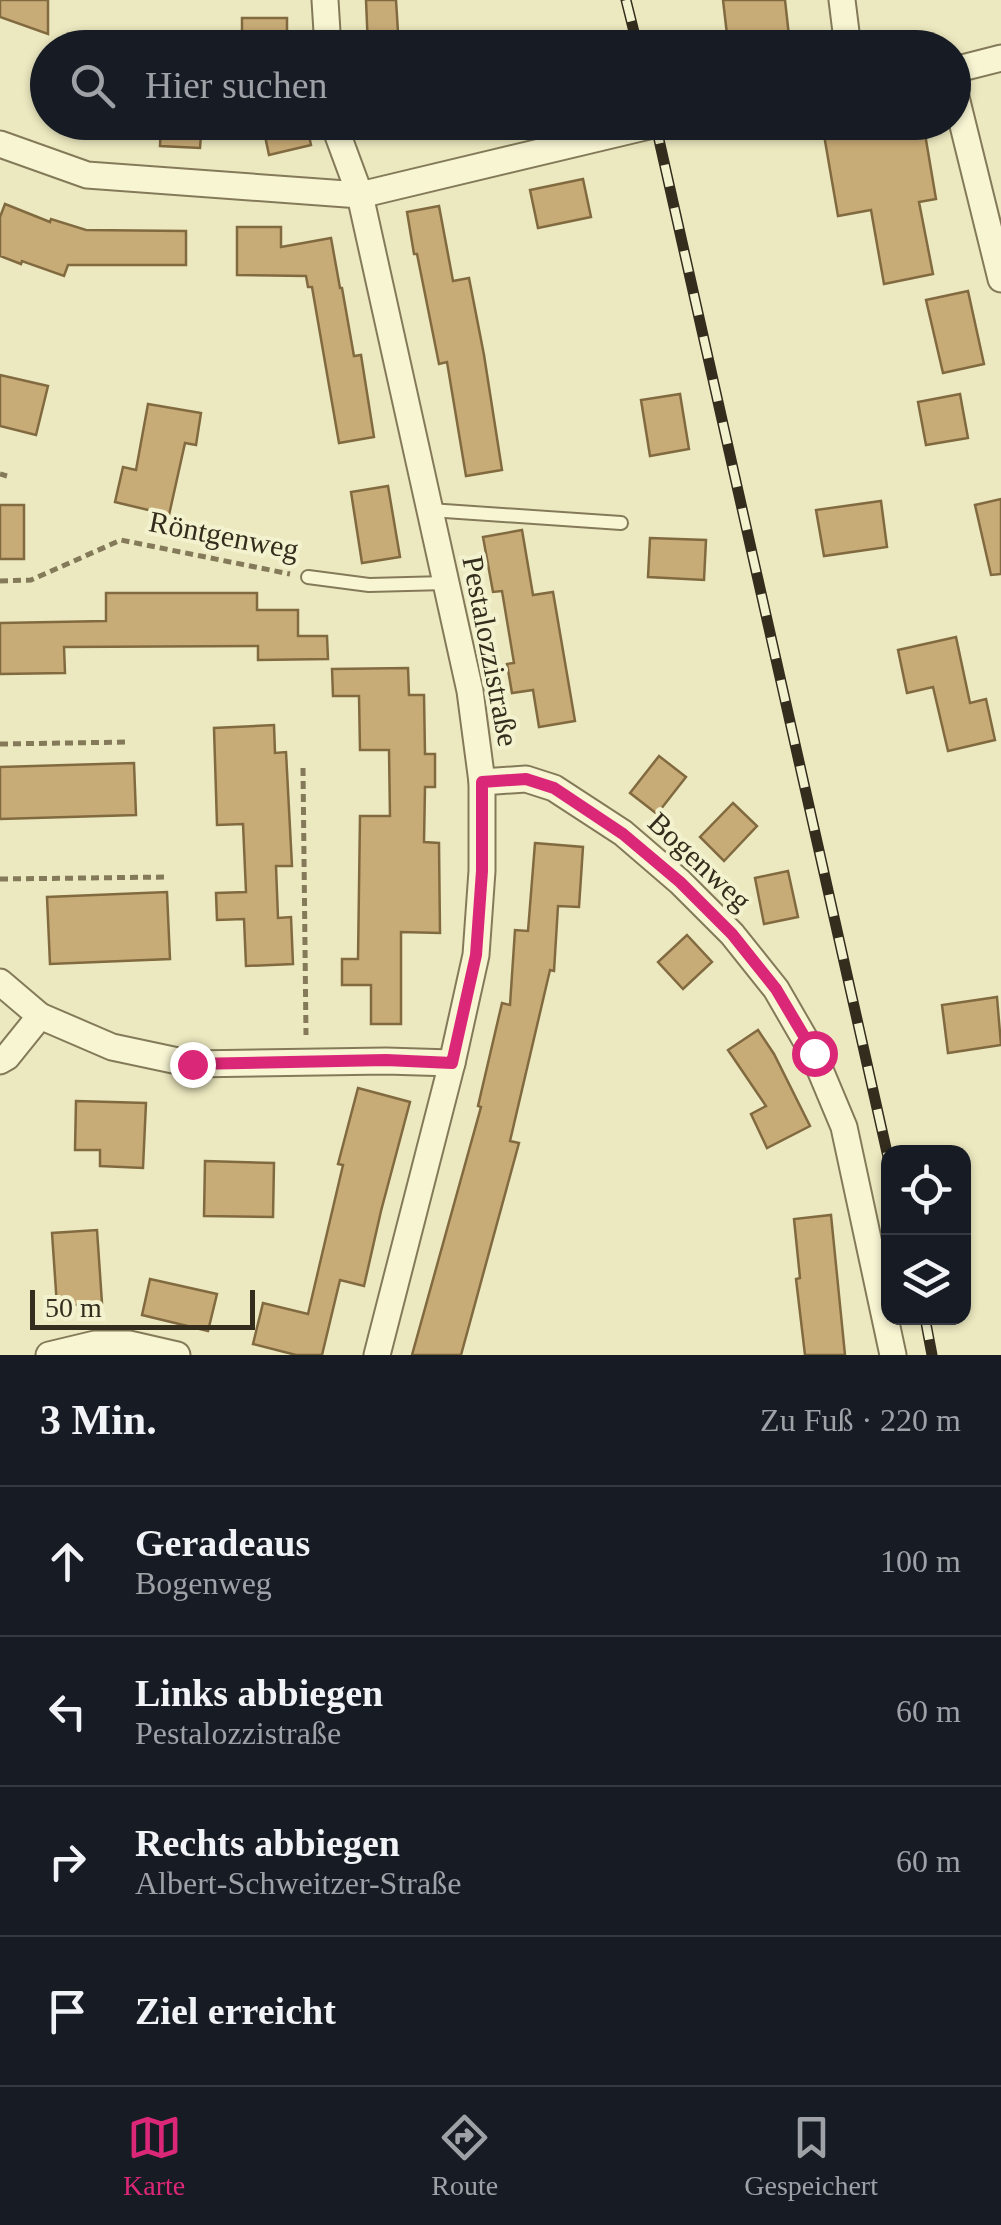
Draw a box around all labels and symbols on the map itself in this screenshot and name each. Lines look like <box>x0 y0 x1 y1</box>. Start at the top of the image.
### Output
street label: Röntgenweg <box>146 504 302 566</box>
street label: Pestalozzistraße <box>456 553 526 749</box>
street label: Bogenweg <box>642 805 758 917</box>
route start <box>792 1031 838 1077</box>
route end <box>170 1042 216 1088</box>
scale bar <box>30 1285 255 1330</box>

